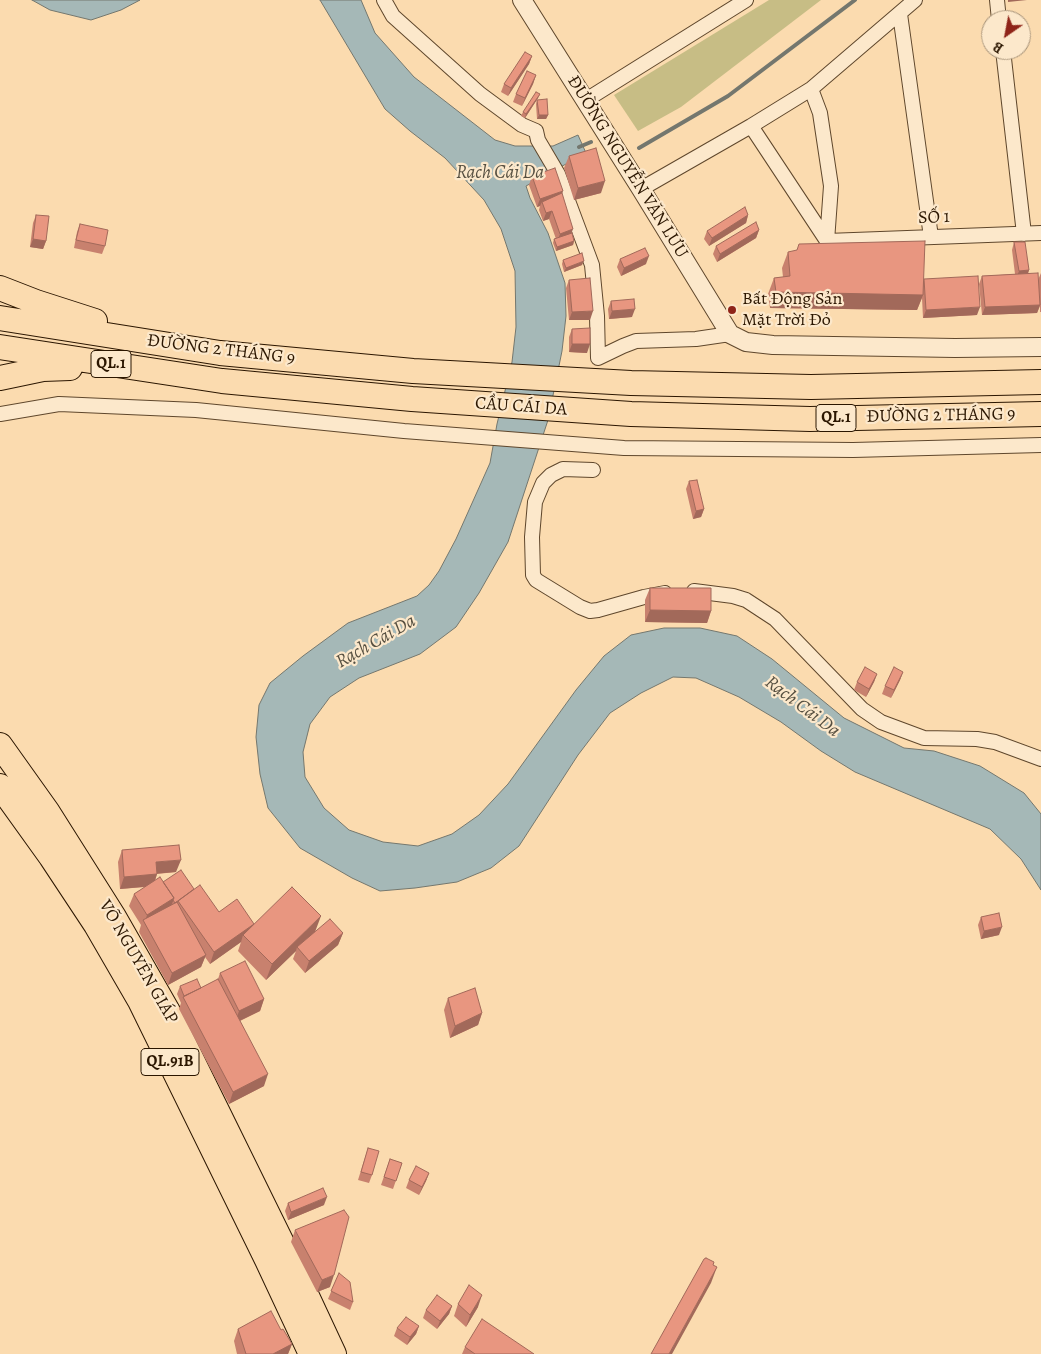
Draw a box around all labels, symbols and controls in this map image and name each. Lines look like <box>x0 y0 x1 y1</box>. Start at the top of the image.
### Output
north arrow <box>981 10 1031 60</box>
text: B <box>989 37 1007 58</box>
street label: ĐƯỜNG NGUYỄN VĂN LƯU <box>562 72 692 262</box>
water label: Rạch Cái Da <box>456 162 544 184</box>
street label: SỐ 1 <box>918 207 950 229</box>
place label: Bất Động Sản Mặt Trời Đỏ <box>742 289 842 332</box>
marker: Bất Động Sản Mặt Trời Đỏ <box>726 304 738 316</box>
street label: ĐƯỜNG 2 THÁNG 9 <box>146 330 296 370</box>
road number: QL.1 <box>91 350 131 378</box>
street label: CẦU CÁI DA <box>474 393 568 421</box>
road number: QL.1 <box>816 404 856 432</box>
street label: ĐƯỜNG 2 THÁNG 9 <box>866 404 1016 428</box>
water label: Rạch Cái Da <box>332 610 420 674</box>
water label: Rạch Cái Da <box>760 671 844 743</box>
street label: VÕ NGUYÊN GIÁP <box>94 896 182 1028</box>
road number: QL.91B <box>141 1048 199 1076</box>

